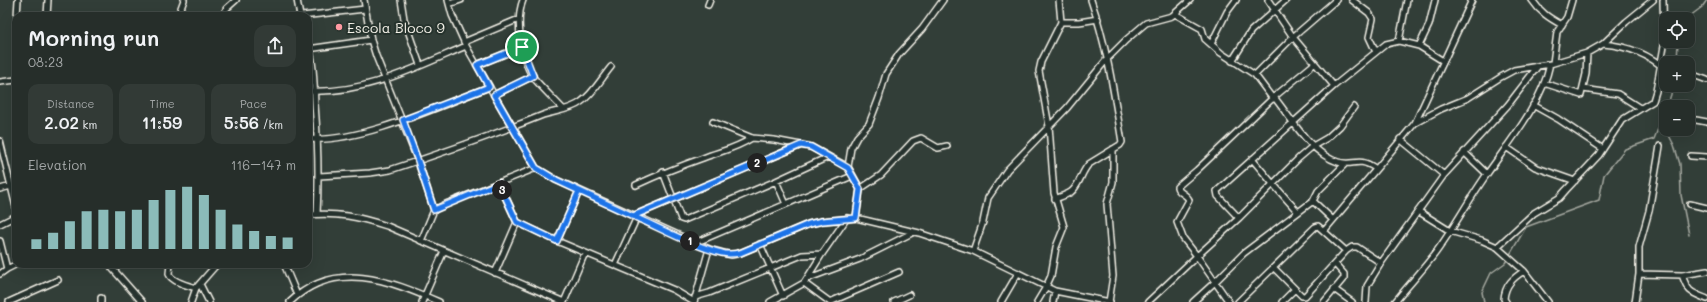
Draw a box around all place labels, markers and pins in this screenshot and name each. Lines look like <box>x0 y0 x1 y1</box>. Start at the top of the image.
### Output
place label: Escola Bloco 9 <box>347 18 445 37</box>
marker: Escola Bloco 9 <box>334 22 344 32</box>
pin <box>505 30 539 64</box>
pin: 2 <box>747 153 767 173</box>
pin: 3 <box>492 180 512 200</box>
pin: 1 <box>680 231 700 251</box>

